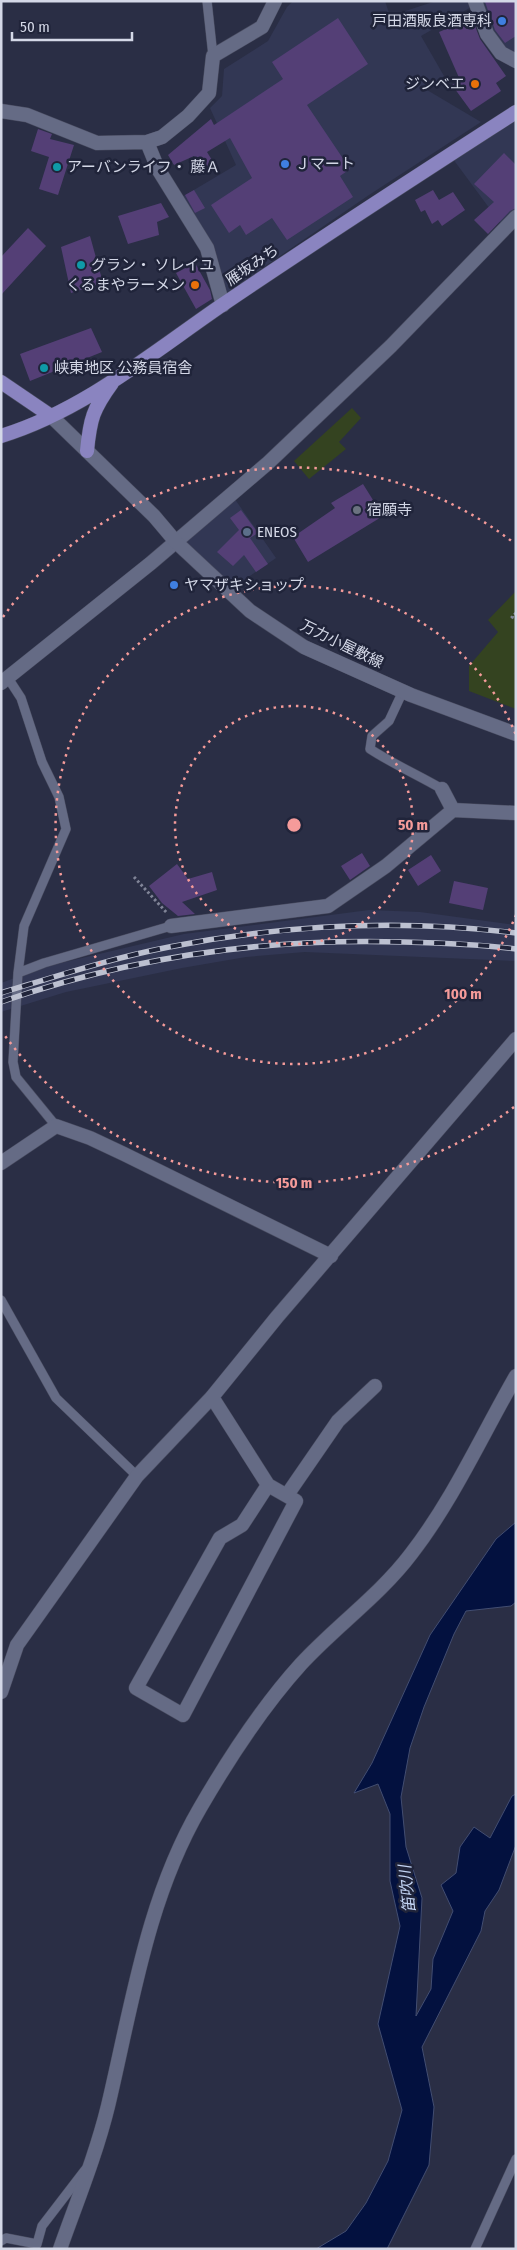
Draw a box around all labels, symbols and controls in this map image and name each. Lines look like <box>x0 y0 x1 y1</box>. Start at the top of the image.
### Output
scale bar <box>12 10 132 42</box>
place label: 戸田酒販良酒専科 <box>372 12 492 30</box>
marker: 戸田酒販良酒専科 <box>496 15 508 27</box>
text: 50 m <box>20 18 50 36</box>
place label: ジンベエ <box>405 75 465 93</box>
marker: ジンベエ <box>469 78 481 90</box>
place label: Ｊマート <box>295 155 355 173</box>
place label: アーバンライフ・ 藤Ａ <box>67 158 220 176</box>
marker: Ｊマート <box>279 158 291 170</box>
marker: アーバンライフ・ 藤Ａ <box>51 161 63 173</box>
street label: 雁坂みち <box>222 241 282 289</box>
place label: グラン・ ソレイユ <box>91 256 214 274</box>
marker: グラン・ ソレイユ <box>75 259 87 271</box>
place label: くるまやラーメン <box>66 276 185 294</box>
marker: くるまやラーメン <box>189 279 201 291</box>
place label: 峡東地区 公務員宿舎 <box>54 359 193 377</box>
marker: 峡東地区 公務員宿舎 <box>38 362 50 374</box>
place label: 宿願寺 <box>367 501 412 519</box>
marker: 宿願寺 <box>351 504 363 516</box>
place label: ENEOS <box>257 523 297 541</box>
marker: ENEOS <box>241 526 253 538</box>
place label: ヤマザキショップ <box>184 576 304 594</box>
marker: ヤマザキショップ <box>168 579 180 591</box>
street label: 万力小屋敷線 <box>298 616 386 672</box>
centre of rings <box>285 816 303 834</box>
text: 50 m <box>398 816 428 834</box>
text: 100 m <box>444 985 482 1003</box>
text: 150 m <box>276 1174 312 1192</box>
water label: 笛吹川 <box>395 1862 419 1914</box>

